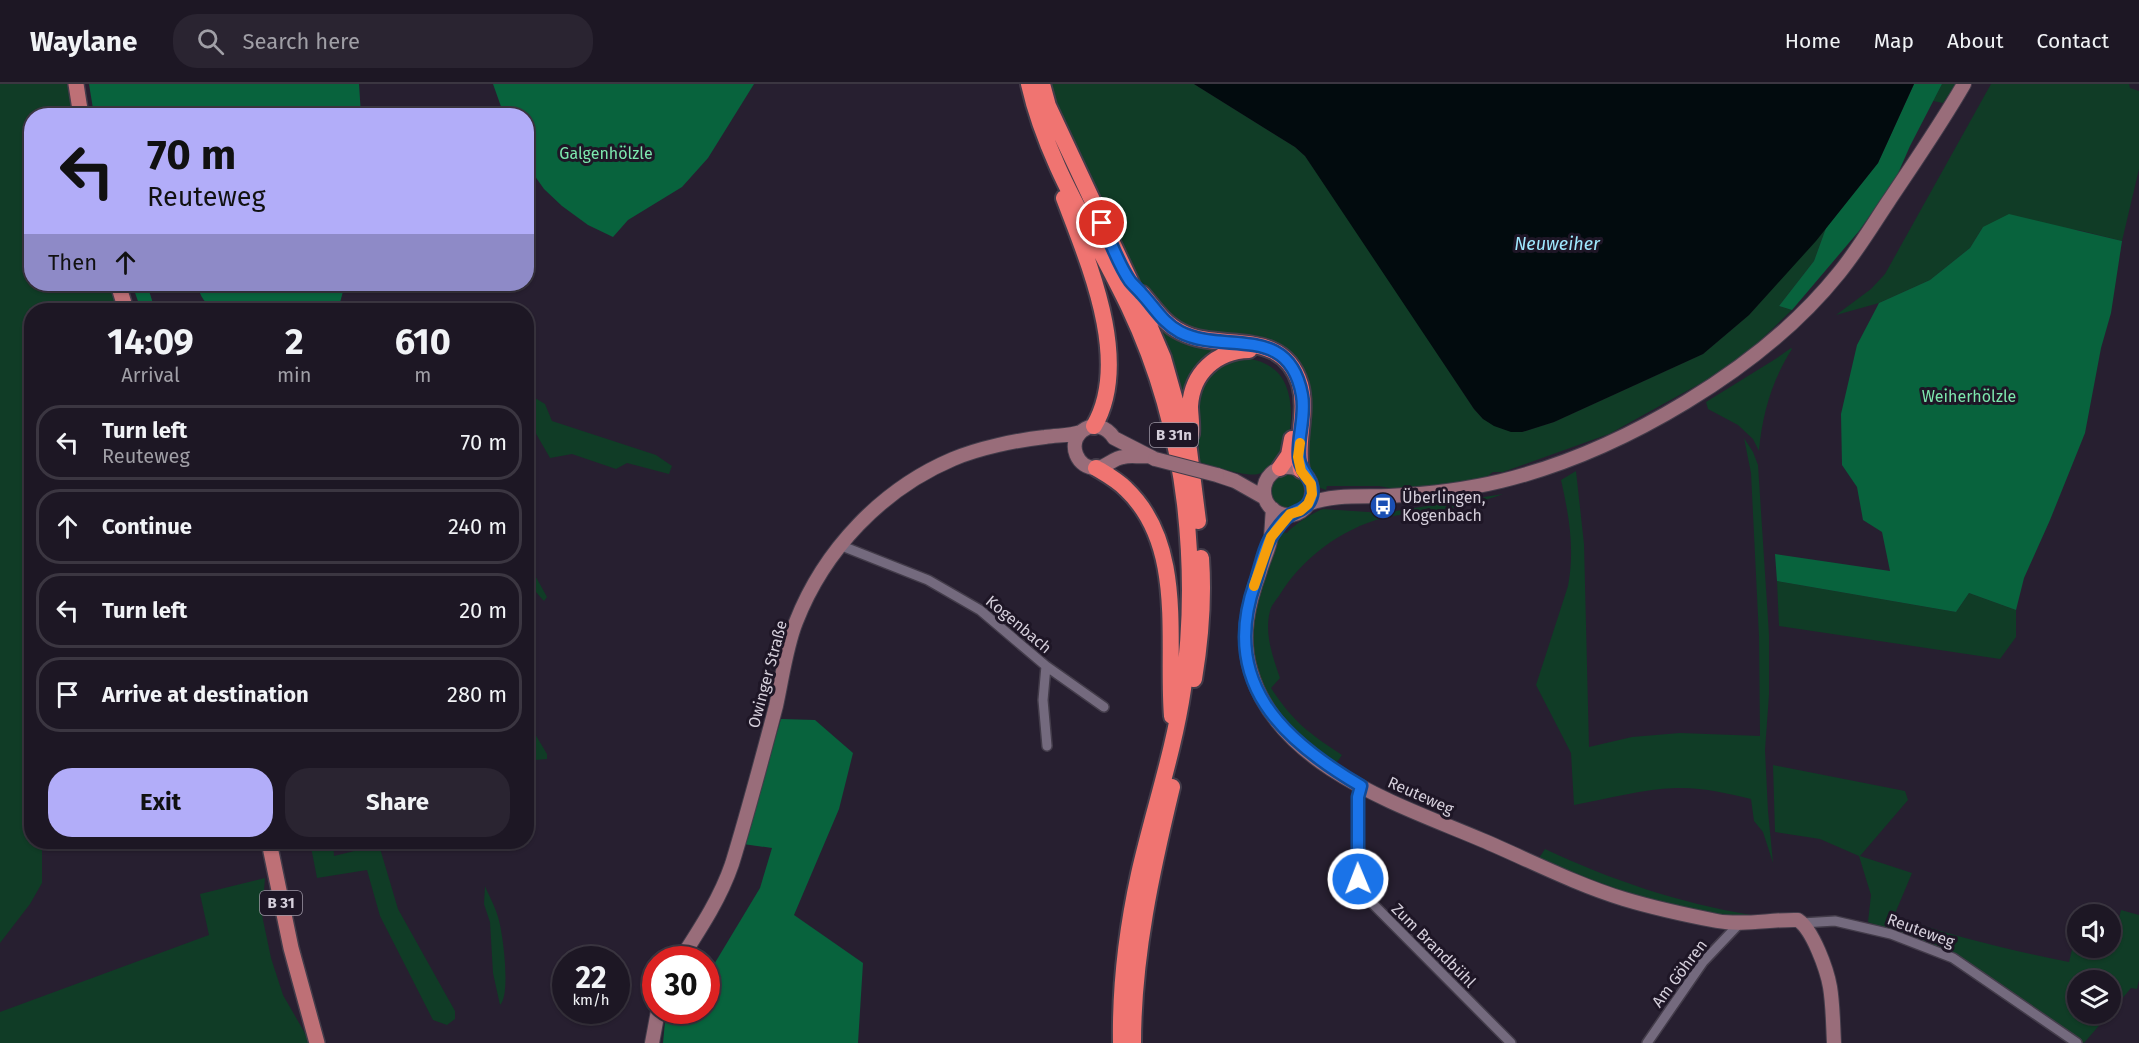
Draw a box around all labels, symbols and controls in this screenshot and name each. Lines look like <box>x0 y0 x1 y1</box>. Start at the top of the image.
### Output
search box <box>173 14 593 68</box>
text: Waylane <box>30 25 137 58</box>
icon: search <box>194 25 227 58</box>
text: Search here <box>242 28 360 55</box>
text: Home <box>1785 28 1841 54</box>
text: Map <box>1874 28 1914 54</box>
text: About <box>1947 28 2004 54</box>
text: Contact <box>2037 28 2109 54</box>
text: 70 m <box>147 130 236 180</box>
icon: left <box>48 132 126 210</box>
park label: Galgenhölzle <box>559 144 653 163</box>
text: Reuteweg <box>147 181 266 213</box>
pin <box>1076 197 1127 248</box>
icon: arrive <box>1085 206 1118 239</box>
water label: Neuweiher <box>1514 233 1601 255</box>
icon: ahead <box>109 246 142 279</box>
text: Then <box>48 249 97 276</box>
text: 14:09 <box>107 320 194 364</box>
text: 2 <box>285 320 304 364</box>
text: 610 <box>395 320 451 364</box>
text: Arrival <box>121 363 180 387</box>
text: min <box>277 363 311 387</box>
text: m <box>414 363 431 387</box>
park label: Weiherhölzle <box>1922 387 2016 406</box>
text: Turn left <box>102 417 187 444</box>
road number: B 31n <box>1150 423 1198 447</box>
icon: left <box>51 426 84 459</box>
text: 70 m <box>461 429 507 456</box>
text: Reuteweg <box>102 444 190 468</box>
place label: Überlingen, Kogenbach <box>1402 488 1486 525</box>
bus stop icon: Überlingen, Kogenbach <box>1368 491 1398 521</box>
icon: ahead <box>51 510 84 543</box>
text: Continue <box>102 513 192 540</box>
text: 240 m <box>448 513 507 540</box>
street label: Kogenbach <box>982 591 1055 657</box>
icon: left <box>51 594 84 627</box>
text: Turn left <box>102 597 187 624</box>
text: 20 m <box>459 597 507 624</box>
street label: Owinger Straße <box>744 618 791 730</box>
icon: arrive <box>51 678 84 711</box>
text: Arrive at destination <box>102 681 309 708</box>
text: 280 m <box>447 681 507 708</box>
button: Exit <box>48 768 273 837</box>
button: Share <box>285 768 510 837</box>
street label: Reuteweg <box>1385 772 1457 819</box>
position arrow <box>1326 847 1390 911</box>
road number: B 31 <box>260 891 302 915</box>
street label: Zum Brandbühl <box>1388 899 1480 992</box>
map controls <box>2067 904 2121 1024</box>
button: sound <box>2067 904 2121 958</box>
street label: Reuteweg <box>1885 910 1958 952</box>
street label: Am Göhren <box>1648 936 1711 1011</box>
speed limit sign: 30 <box>642 946 720 1024</box>
text: 22 <box>575 960 607 996</box>
button: layers <box>2067 970 2121 1024</box>
text: km/h <box>572 991 610 1009</box>

